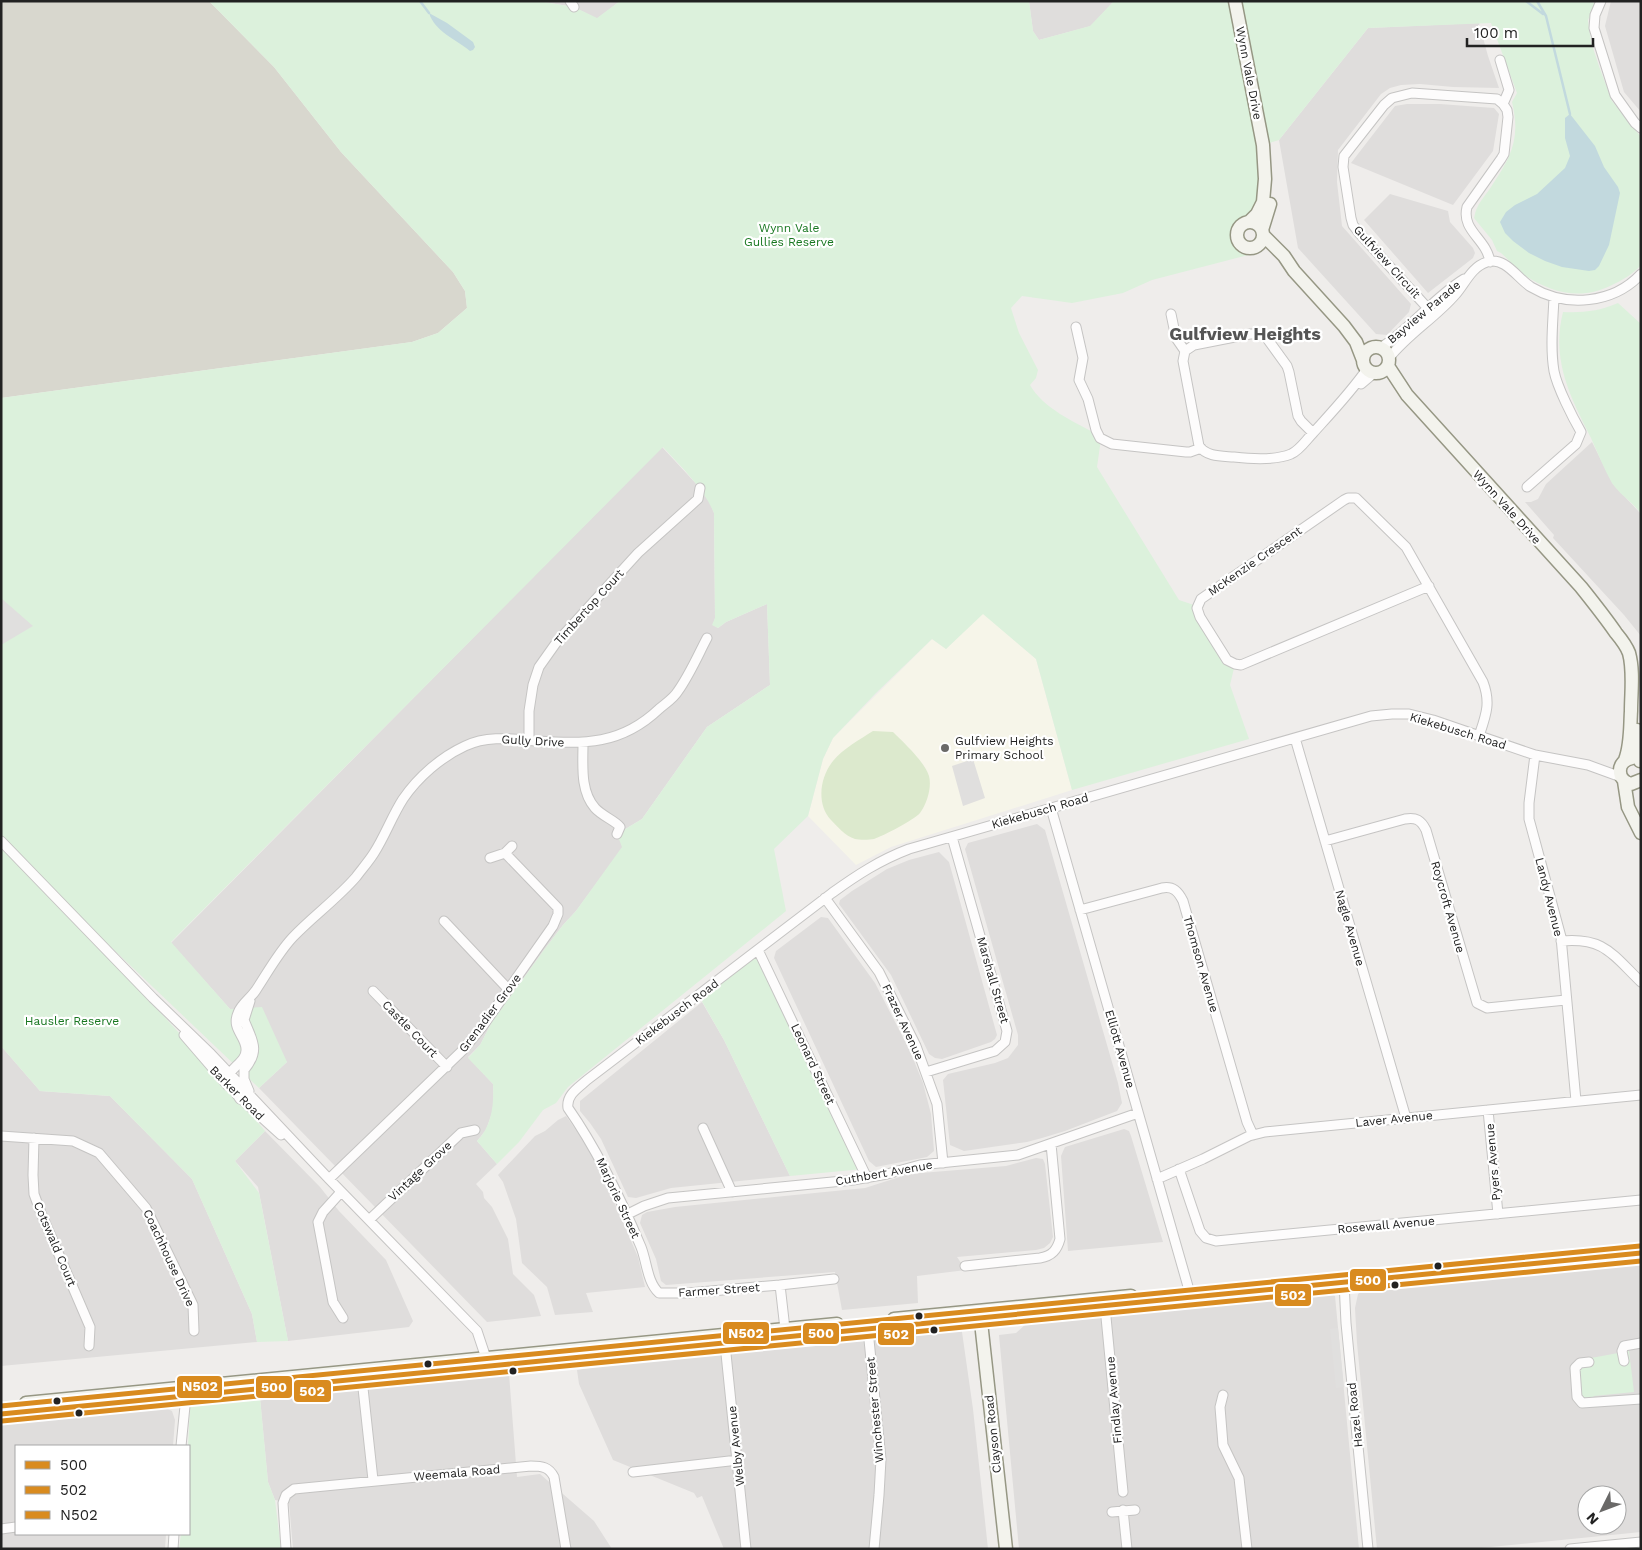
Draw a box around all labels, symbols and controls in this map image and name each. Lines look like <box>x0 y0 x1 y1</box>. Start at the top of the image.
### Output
scale bar <box>1467 15 1593 47</box>
text: 100 m <box>1474 24 1518 42</box>
street label: Wynn Vale Drive <box>1233 25 1265 121</box>
park label: Wynn Vale Gullies Reserve <box>744 221 834 249</box>
street label: Gulfview Circuit <box>1351 223 1423 301</box>
street label: Bayview Parade <box>1385 277 1463 346</box>
district label: Gulfview Heights <box>1169 323 1321 344</box>
street label: Wynn Vale Drive <box>1470 467 1544 547</box>
street label: McKenzie Crescent <box>1205 523 1305 599</box>
street label: Timbertop Court <box>551 566 627 648</box>
street label: Kiekebusch Road <box>1408 710 1508 752</box>
street label: Gully Drive <box>501 732 565 750</box>
place label: Gulfview Heights Primary School <box>955 734 1053 762</box>
marker: Gulfview Heights Primary School <box>939 742 951 754</box>
street label: Kiekebusch Road <box>990 790 1090 832</box>
street label: Landy Avenue <box>1532 856 1566 938</box>
street label: Roycroft Avenue <box>1428 860 1468 955</box>
street label: Nagle Avenue <box>1332 888 1368 968</box>
street label: Thomson Avenue <box>1180 914 1222 1014</box>
street label: Marshall Street <box>974 935 1012 1025</box>
street label: Grenadier Grove <box>456 971 524 1055</box>
street label: Kiekebusch Road <box>633 976 721 1048</box>
street label: Frazer Avenue <box>879 982 927 1062</box>
street label: Castle Court <box>379 998 441 1060</box>
street label: Elliott Avenue <box>1102 1008 1138 1090</box>
park label: Hausler Reserve <box>25 1014 119 1028</box>
street label: Leonard Street <box>788 1021 838 1107</box>
street label: Barker Road <box>207 1063 267 1123</box>
street label: Laver Avenue <box>1355 1108 1433 1130</box>
street label: Pyers Avenue <box>1483 1123 1503 1201</box>
street label: Vintage Grove <box>385 1138 455 1204</box>
street label: Marjorie Street <box>593 1155 643 1241</box>
street label: Cuthbert Avenue <box>834 1158 934 1188</box>
street label: Cotswald Court <box>31 1200 79 1288</box>
street label: Coachhouse Drive <box>140 1207 198 1309</box>
street label: Rosewall Avenue <box>1337 1214 1435 1236</box>
unlabelled marker <box>1433 1261 1443 1271</box>
line badge: 500 <box>1349 1268 1387 1292</box>
text: 500 <box>1355 1272 1381 1288</box>
street label: Farmer Street <box>678 1280 760 1300</box>
unlabelled marker <box>1390 1280 1400 1290</box>
line badge: 502 <box>1274 1283 1312 1307</box>
text: 502 <box>1280 1287 1306 1303</box>
unlabelled marker <box>914 1311 924 1321</box>
line badge: N502 <box>722 1321 770 1345</box>
line badge: 500 <box>802 1322 840 1345</box>
line badge: 502 <box>877 1322 915 1346</box>
text: N502 <box>728 1325 764 1341</box>
text: 500 <box>808 1325 834 1341</box>
unlabelled marker <box>929 1325 939 1335</box>
text: 502 <box>883 1326 909 1342</box>
street label: Winchester Street <box>863 1356 887 1464</box>
street label: Findlay Avenue <box>1103 1356 1125 1444</box>
unlabelled marker <box>423 1359 433 1369</box>
unlabelled marker <box>508 1366 518 1376</box>
line badge: N502 <box>176 1375 223 1399</box>
line badge: 500 <box>255 1375 293 1399</box>
text: N502 <box>182 1378 218 1394</box>
text: 500 <box>261 1379 287 1395</box>
line badge: 502 <box>293 1379 332 1403</box>
street label: Hazel Road <box>1345 1382 1365 1448</box>
text: 502 <box>299 1383 325 1399</box>
street label: Clayson Road <box>982 1394 1004 1474</box>
unlabelled marker <box>52 1396 62 1406</box>
street label: Welby Avenue <box>725 1405 747 1487</box>
unlabelled marker <box>74 1408 84 1418</box>
legend <box>15 1445 190 1535</box>
text: 500 <box>60 1456 87 1474</box>
street label: Weemala Road <box>413 1462 501 1484</box>
text: 502 <box>60 1481 87 1499</box>
north arrow <box>1577 1485 1627 1535</box>
text: N502 <box>60 1506 98 1524</box>
text: N <box>1583 1509 1602 1528</box>

